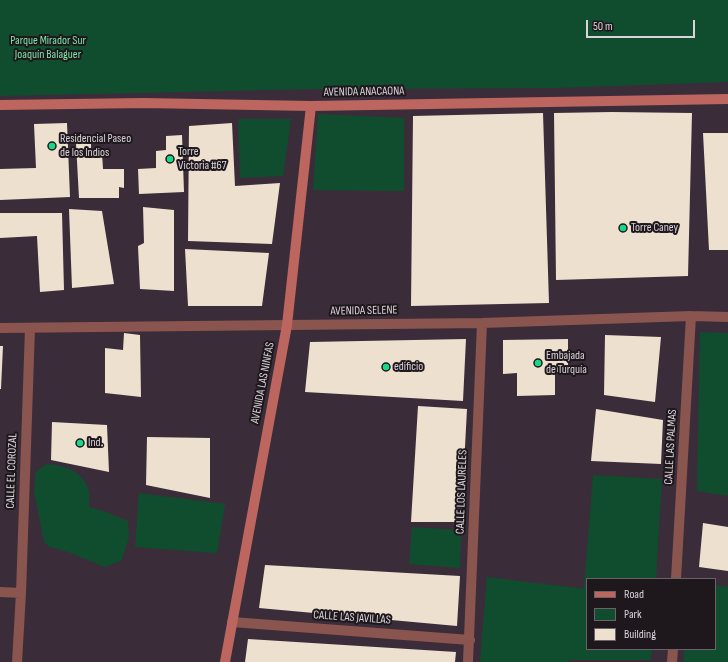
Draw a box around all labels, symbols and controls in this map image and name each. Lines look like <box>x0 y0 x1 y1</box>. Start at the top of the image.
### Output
scale bar <box>588 12 697 38</box>
text: 50 m <box>593 19 613 34</box>
park label: Parque Mirador Sur Joaquín Balaguer <box>10 34 86 62</box>
street label: AVENIDA ANACAONA <box>323 84 405 100</box>
place label: Residencial Paseo de los Indios <box>60 132 131 160</box>
marker: Residencial Paseo de los Indios <box>47 141 57 151</box>
place label: Torre Victoria #67 <box>178 145 227 173</box>
marker: Torre Victoria #67 <box>165 154 175 164</box>
place label: Torre Caney <box>631 221 678 235</box>
marker: Torre Caney <box>618 223 628 233</box>
street label: AVENIDA SELENE <box>330 303 398 319</box>
street label: AVENIDA LAS NINFAS <box>248 341 278 425</box>
place label: Embajada de Turquía <box>546 349 587 377</box>
marker: Embajada de Turquía <box>533 358 543 368</box>
place label: edificio <box>394 360 423 374</box>
marker: edificio <box>381 362 391 372</box>
street label: CALLE LAS PALMAS <box>662 409 680 485</box>
street label: CALLE EL COROZAL <box>3 433 21 509</box>
place label: Ind. <box>88 436 103 450</box>
marker: Ind. <box>75 438 85 448</box>
street label: CALLE LOS LAURELES <box>453 450 471 534</box>
legend <box>586 578 716 650</box>
text: Road <box>624 587 644 602</box>
text: Park <box>624 607 642 622</box>
street label: CALLE LAS JAVILLAS <box>313 608 391 628</box>
text: Building <box>624 627 656 642</box>

